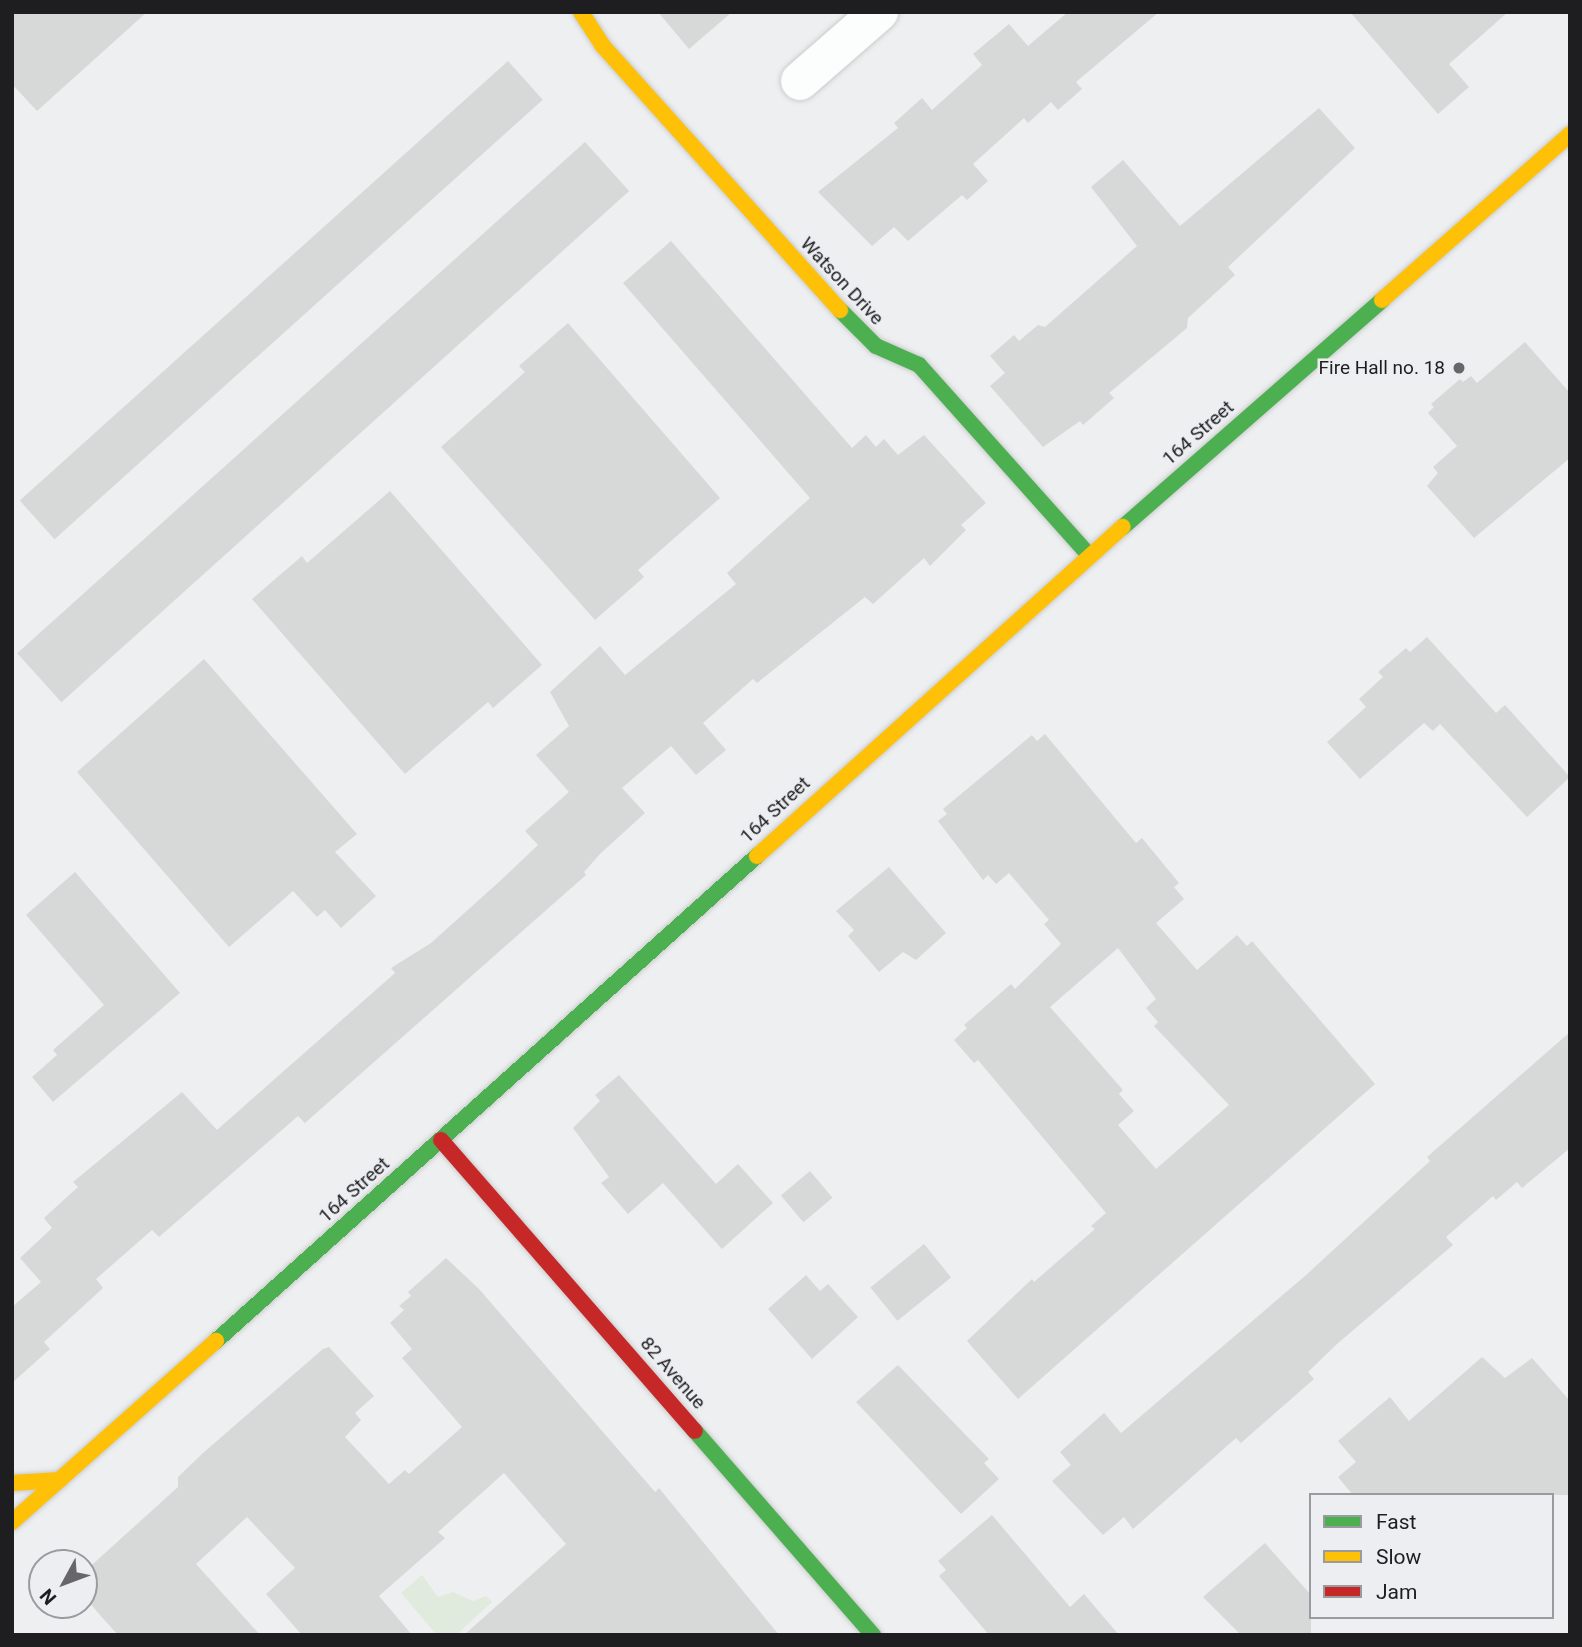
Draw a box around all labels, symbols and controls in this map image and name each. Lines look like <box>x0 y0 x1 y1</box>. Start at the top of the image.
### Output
street label: Watson Drive <box>796 232 888 330</box>
place label: Fire Hall no. 18 <box>1319 357 1445 379</box>
marker: Fire Hall no. 18 <box>1451 360 1467 376</box>
street label: 164 Street <box>1158 396 1238 470</box>
street label: 164 Street <box>735 772 815 848</box>
street label: 164 Street <box>314 1152 394 1228</box>
street label: 82 Avenue <box>635 1332 711 1414</box>
legend <box>1309 1493 1554 1619</box>
text: Fast <box>1376 1510 1416 1534</box>
text: Slow <box>1376 1545 1421 1569</box>
north arrow <box>28 1549 98 1619</box>
text: Jam <box>1376 1580 1417 1604</box>
text: N <box>35 1584 61 1609</box>

